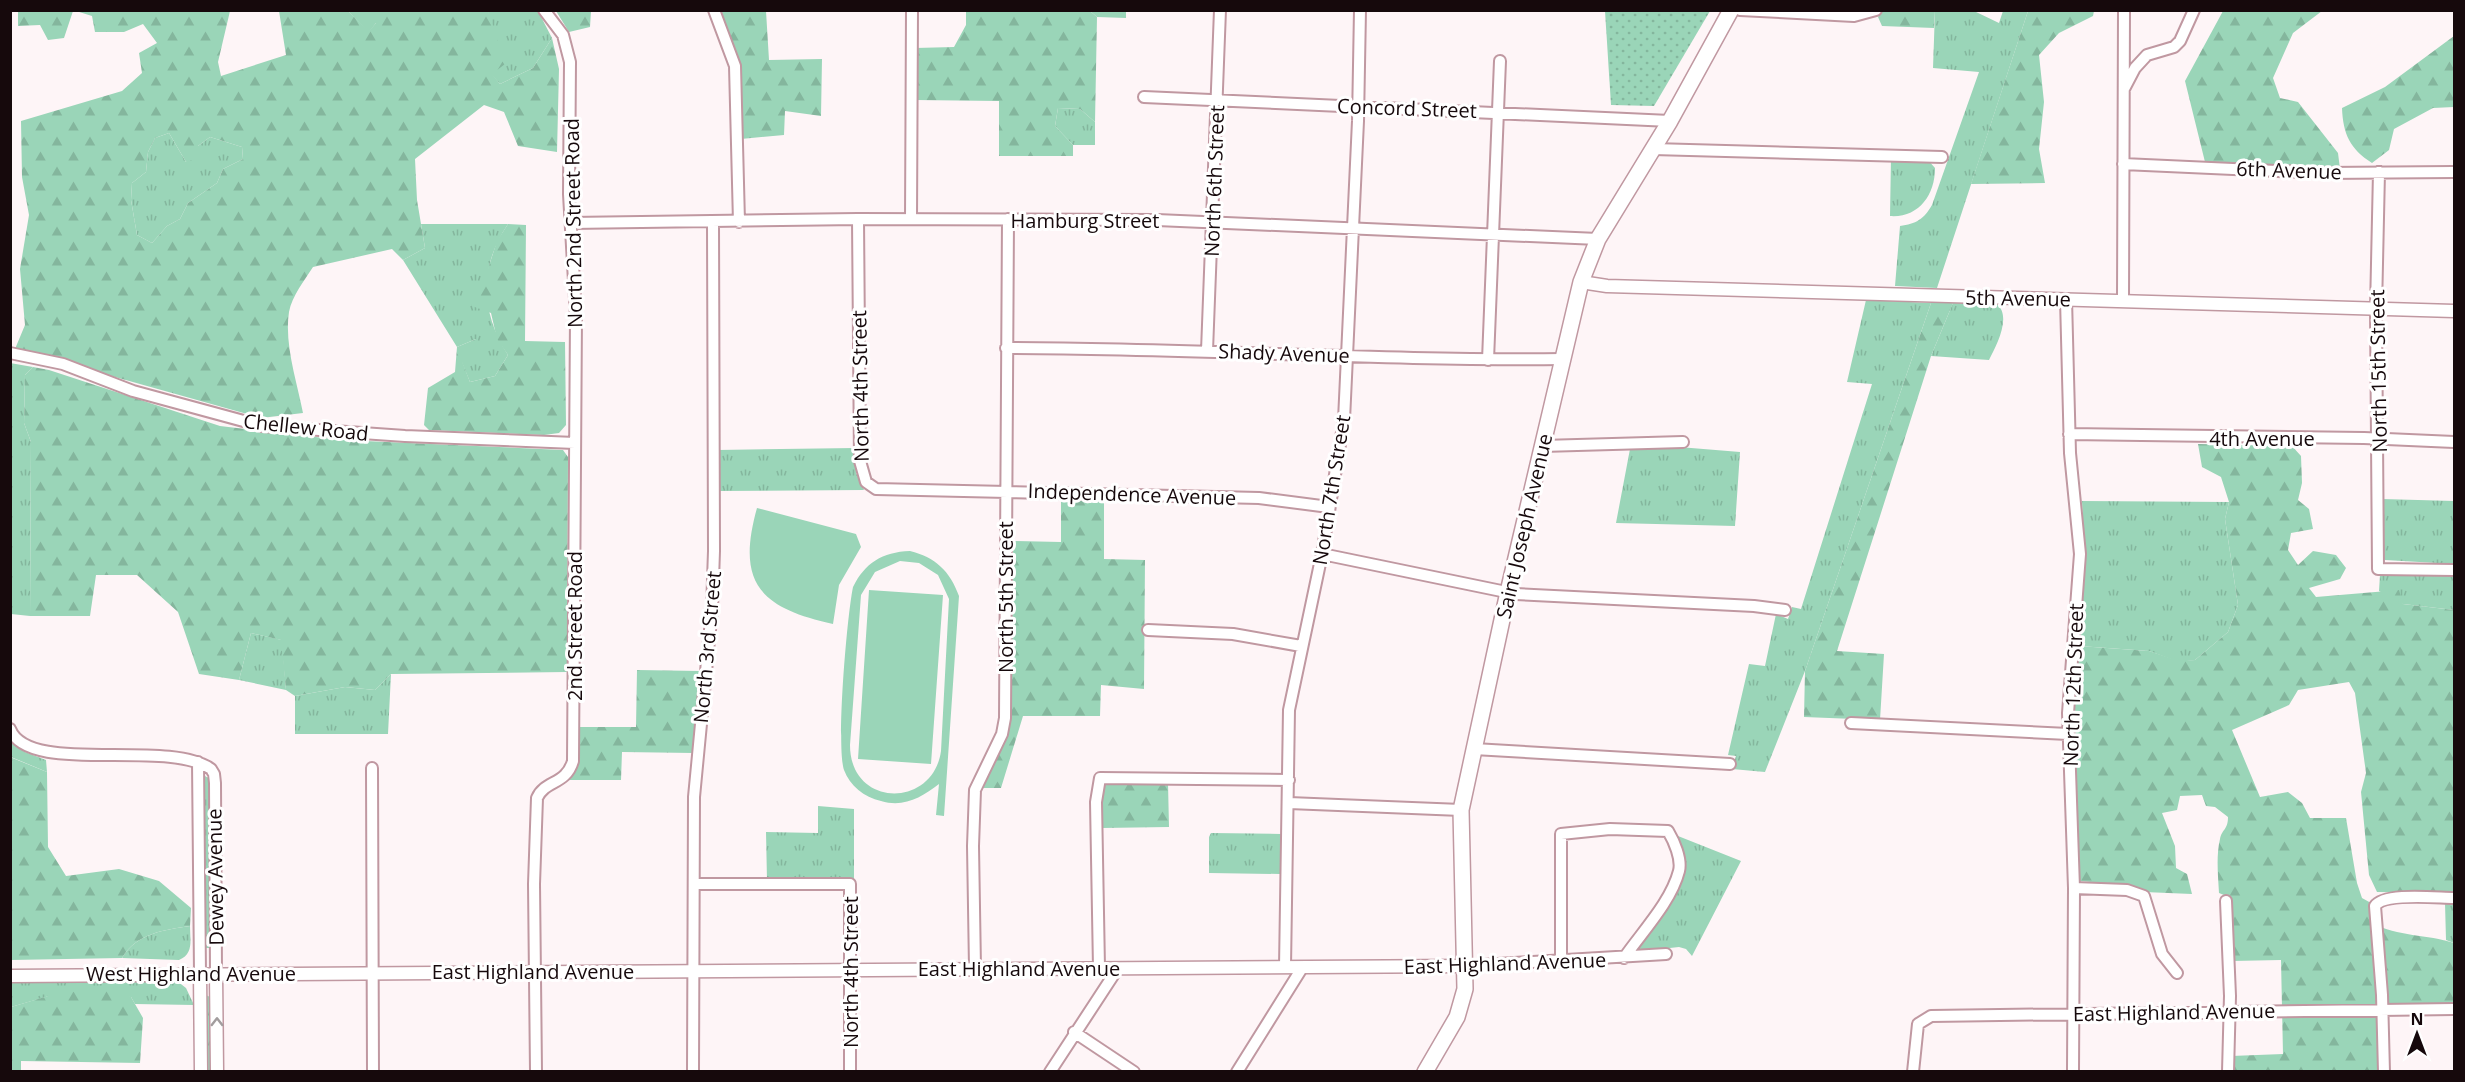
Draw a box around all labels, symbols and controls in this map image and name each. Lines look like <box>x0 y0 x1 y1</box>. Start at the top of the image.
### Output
street label: Concord Street <box>1337 92 1477 124</box>
street label: North 6th Street <box>1198 105 1230 257</box>
street label: North 2nd Street Road <box>558 118 588 328</box>
street label: 6th Avenue <box>2236 155 2342 185</box>
street label: Hamburg Street <box>1011 207 1159 234</box>
street label: 5th Avenue <box>1965 284 2071 312</box>
street label: North 15th Street <box>2363 289 2393 453</box>
street label: North 4th Street <box>845 310 875 462</box>
street label: Shady Avenue <box>1218 337 1350 369</box>
street label: Chellew Road <box>242 407 370 447</box>
street label: North 7th Street <box>1306 413 1356 567</box>
street label: 4th Avenue <box>2209 425 2315 452</box>
street label: Saint Joseph Avenue <box>1490 431 1558 621</box>
street label: Independence Avenue <box>1027 477 1237 511</box>
street label: North 5th Street <box>992 521 1019 673</box>
street label: 2nd Street Road <box>561 551 588 701</box>
street label: North 3rd Street <box>687 570 727 724</box>
street label: North 12th Street <box>2057 603 2089 767</box>
street label: Dewey Avenue <box>200 808 230 946</box>
street label: North 4th Street <box>837 896 864 1048</box>
street label: East Highland Avenue <box>1403 946 1607 980</box>
street label: East Highland Avenue <box>918 955 1120 982</box>
street label: East Highland Avenue <box>432 958 634 985</box>
street label: West Highland Avenue <box>86 960 296 987</box>
street label: East Highland Avenue <box>2073 997 2275 1027</box>
north arrow <box>2387 1004 2447 1064</box>
text: N <box>2410 1008 2424 1030</box>
one-way arrow <box>210 1018 223 1027</box>

